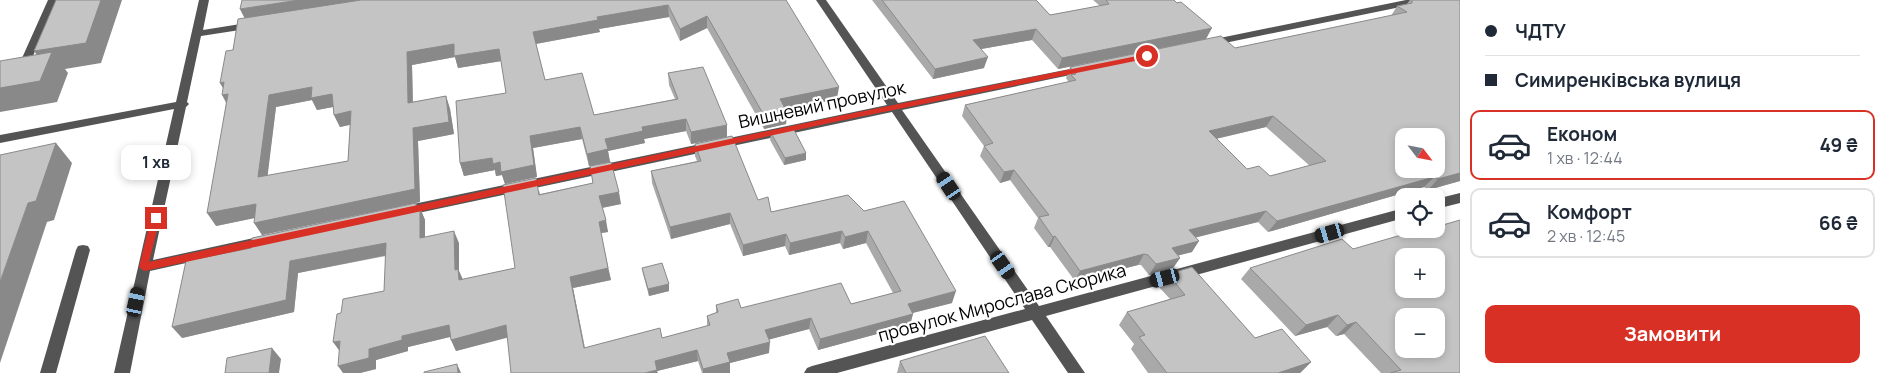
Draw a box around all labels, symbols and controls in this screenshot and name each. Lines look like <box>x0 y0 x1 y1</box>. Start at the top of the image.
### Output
text: ЧДТУ <box>1515 18 1566 44</box>
route start <box>1136 45 1158 67</box>
text: Симиренківська вулиця <box>1515 67 1741 93</box>
street label: Вишневий провулок <box>736 74 909 133</box>
text: Економ <box>1547 121 1617 147</box>
icon: car <box>1487 123 1532 168</box>
north arrow <box>1395 128 1445 178</box>
map controls <box>1395 128 1445 358</box>
text: 49 ₴ <box>1819 132 1858 158</box>
callout: 1 хв <box>121 146 191 180</box>
text: 1 хв · 12:44 <box>1547 147 1623 169</box>
text: 1 хв <box>142 151 170 173</box>
car <box>934 169 963 203</box>
button: locate <box>1395 188 1445 238</box>
text: Комфорт <box>1547 199 1632 225</box>
icon: car <box>1487 201 1532 246</box>
route end <box>145 207 167 229</box>
text: 66 ₴ <box>1819 210 1858 236</box>
car <box>1313 222 1346 244</box>
text: 2 хв · 12:45 <box>1547 225 1625 247</box>
car <box>988 248 1017 282</box>
button: + <box>1395 248 1445 298</box>
street label: провулок Мирослава Скорика <box>875 257 1128 347</box>
car <box>1148 267 1181 289</box>
car <box>125 286 146 318</box>
button: Замовити <box>1485 305 1860 363</box>
button: − <box>1395 308 1445 358</box>

